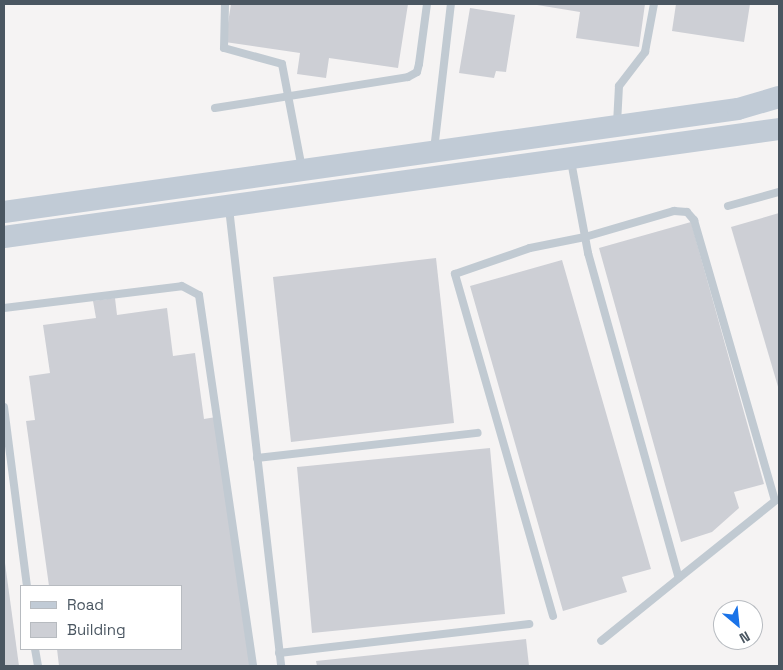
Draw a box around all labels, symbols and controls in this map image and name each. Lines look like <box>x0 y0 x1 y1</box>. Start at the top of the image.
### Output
legend <box>20 585 182 650</box>
text: Road <box>67 595 104 614</box>
north arrow <box>713 600 763 650</box>
text: Building <box>67 620 126 639</box>
text: N <box>736 627 753 648</box>

